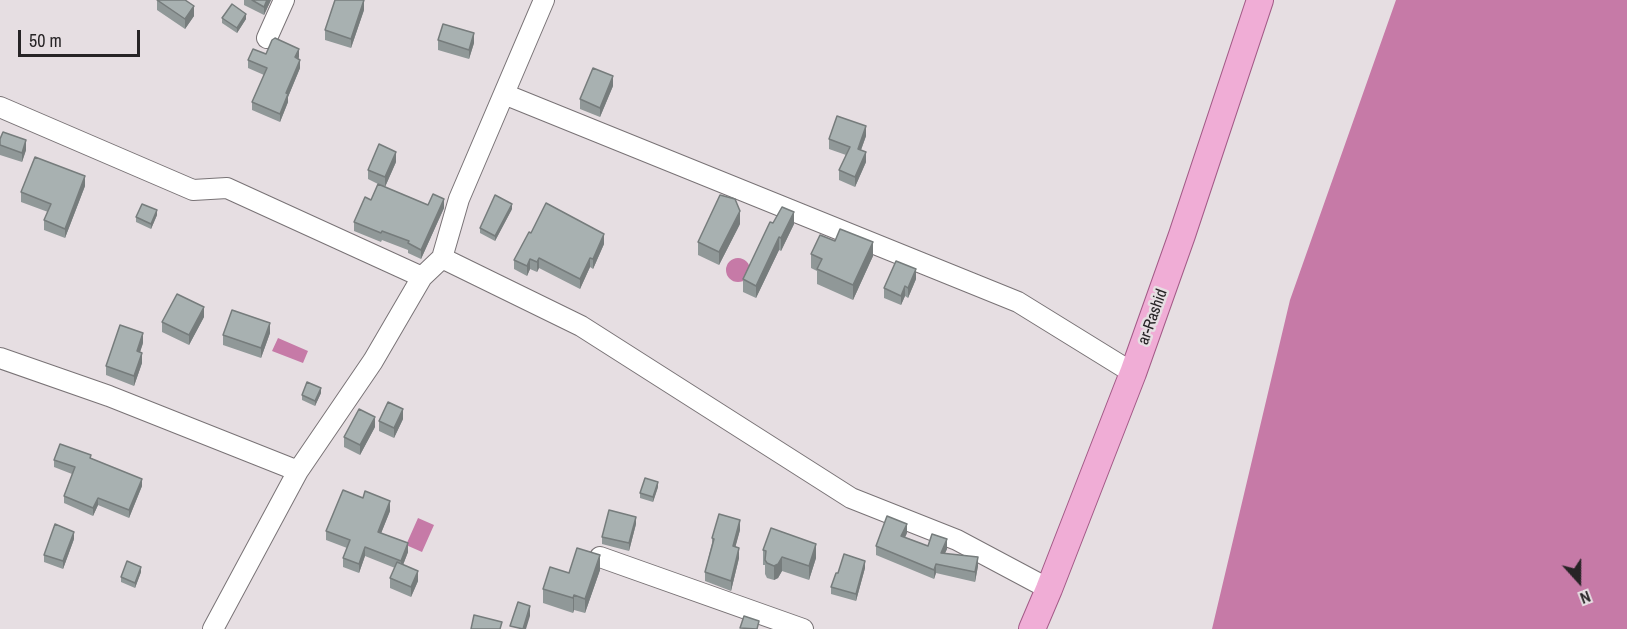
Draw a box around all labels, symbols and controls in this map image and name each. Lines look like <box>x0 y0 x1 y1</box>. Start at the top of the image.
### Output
scale bar <box>21 18 142 56</box>
text: 50 m <box>29 28 62 53</box>
street label: ar-Rashid <box>1134 287 1172 347</box>
north arrow <box>1549 551 1609 611</box>
text: N <box>1577 586 1594 610</box>

